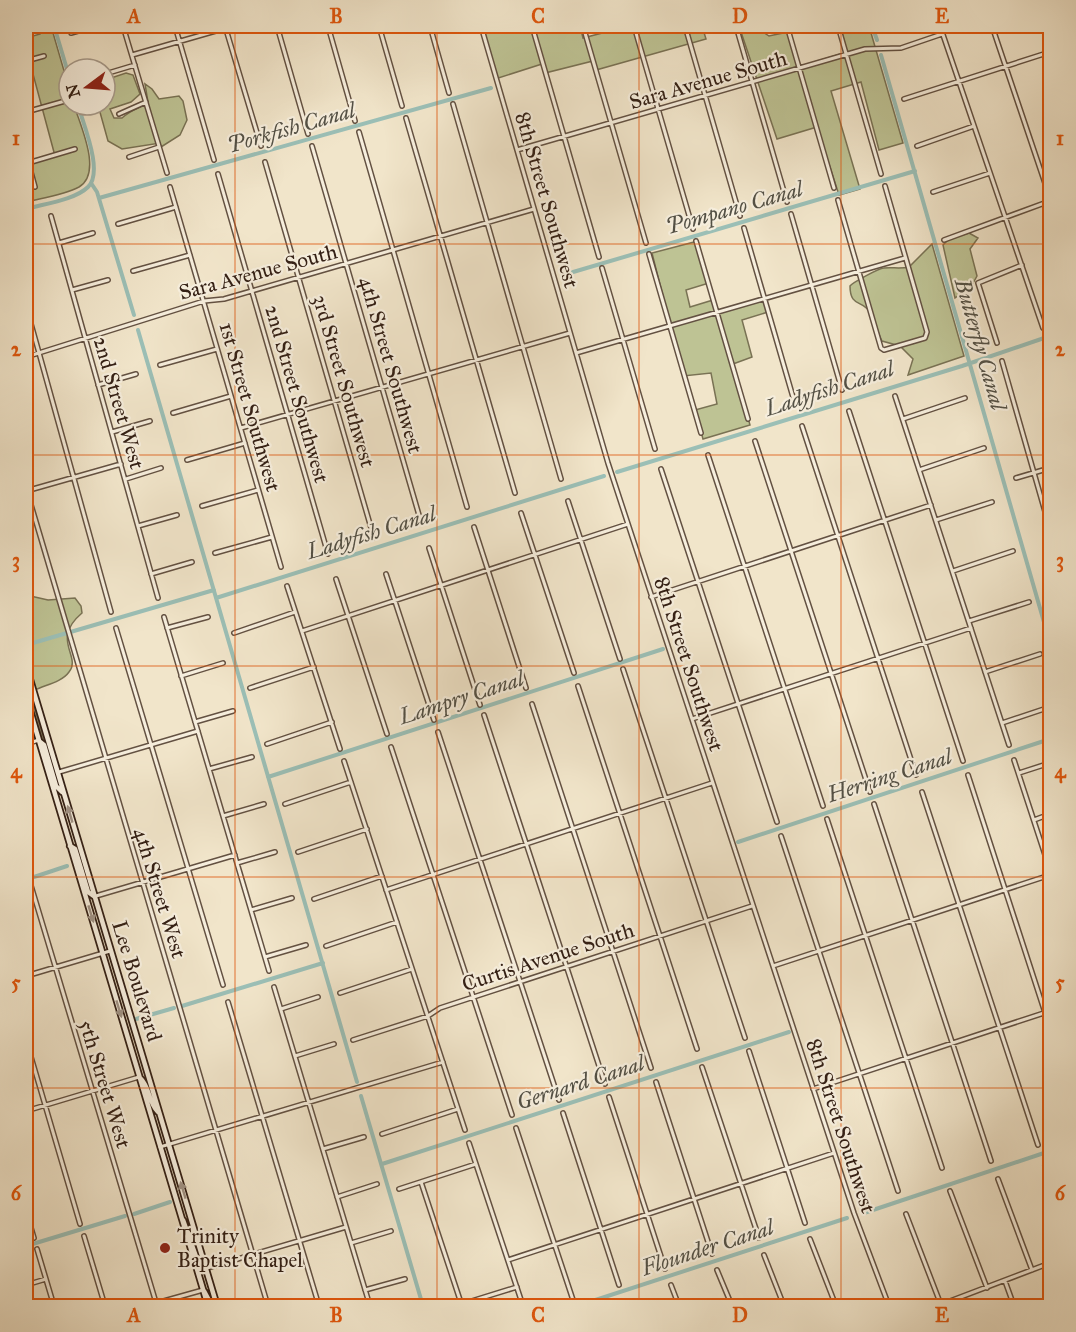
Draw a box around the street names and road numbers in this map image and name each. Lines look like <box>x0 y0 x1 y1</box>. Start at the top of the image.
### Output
street label: Sara Avenue South <box>626 45 790 115</box>
street label: 8th Street Southwest <box>509 109 585 291</box>
street label: Sara Avenue South <box>176 238 340 306</box>
street label: 4th Street Southwest <box>353 274 429 457</box>
street label: 3rd Street Southwest <box>307 292 381 471</box>
street label: 2nd Street Southwest <box>259 302 335 486</box>
street label: 1st Street Southwest <box>213 319 287 495</box>
street label: 2nd Street West <box>88 334 150 473</box>
street label: 8th Street Southwest <box>649 574 730 755</box>
street label: 4th Street West <box>128 825 192 962</box>
street label: Curtis Avenue South <box>459 917 638 997</box>
street label: Lee Boulevard <box>106 918 168 1045</box>
street label: 5th Street West <box>73 1017 137 1152</box>
street label: 8th Street Southwest <box>801 1036 882 1217</box>

